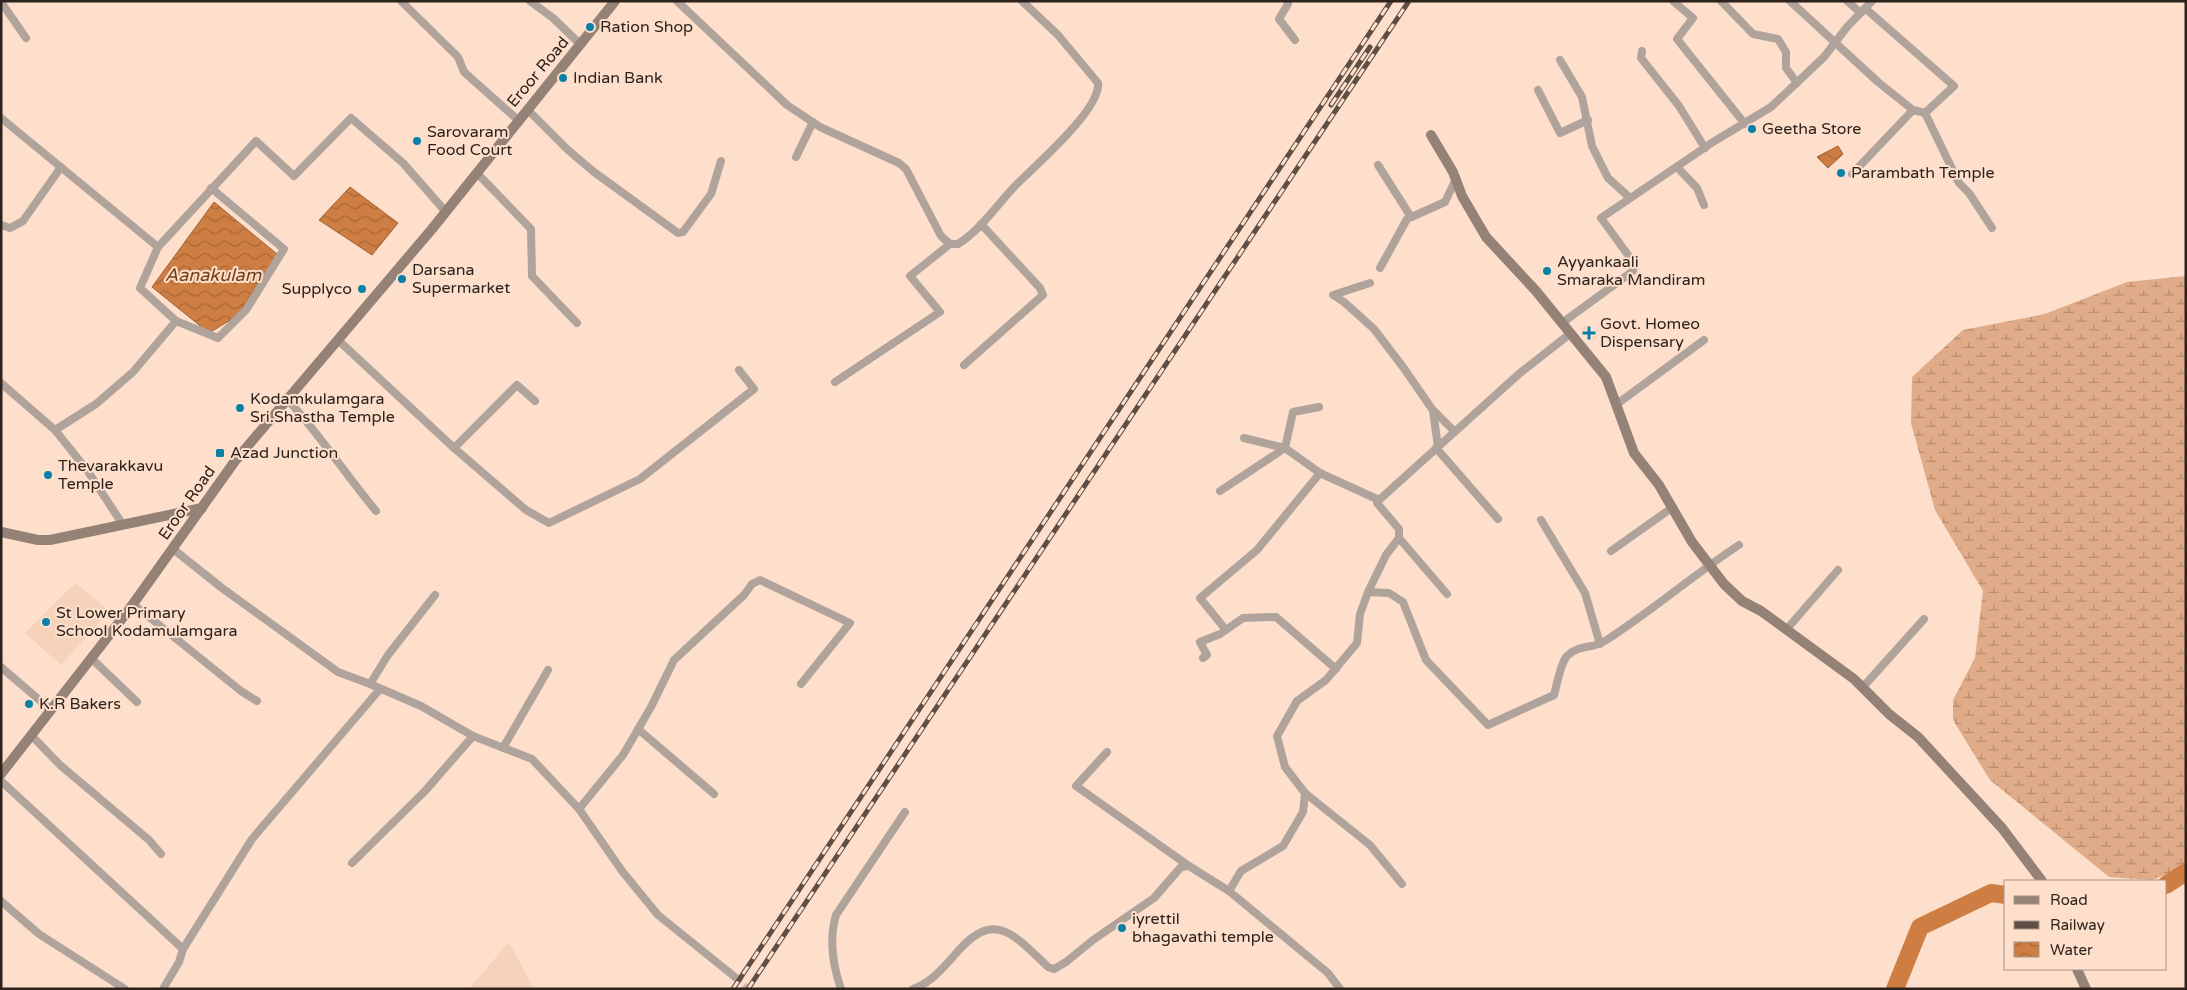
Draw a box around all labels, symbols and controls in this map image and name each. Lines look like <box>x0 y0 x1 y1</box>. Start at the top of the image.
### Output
place label: Ration Shop <box>600 17 693 37</box>
marker: Ration Shop <box>584 21 596 33</box>
street label: Eroor Road <box>503 33 573 111</box>
place label: Indian Bank <box>573 68 663 88</box>
marker: Indian Bank <box>557 72 569 84</box>
place label: Geetha Store <box>1762 119 1861 139</box>
place label: Sarovaram Food Court <box>427 122 512 160</box>
marker: Geetha Store <box>1746 123 1758 135</box>
marker: Sarovaram Food Court <box>411 135 423 147</box>
place label: Parambath Temple <box>1851 163 1995 183</box>
marker: Parambath Temple <box>1835 167 1847 179</box>
place label: Ayyankaali Smaraka Mandiram <box>1557 252 1705 290</box>
place label: Darsana Supermarket <box>412 260 510 298</box>
water label: Aanakulam <box>165 264 262 286</box>
marker: Ayyankaali Smaraka Mandiram <box>1541 265 1553 277</box>
marker: Darsana Supermarket <box>396 273 408 285</box>
place label: Supplyco <box>282 279 352 299</box>
marker: Supplyco <box>356 283 368 295</box>
place label: Govt. Homeo Dispensary <box>1600 314 1700 352</box>
marker: Govt. Homeo Dispensary <box>1582 326 1596 340</box>
place label: Kodamkulamgara Sri.Shastha Temple <box>250 389 395 427</box>
marker: Kodamkulamgara Sri.Shastha Temple <box>234 402 246 414</box>
place label: Azad Junction <box>230 443 338 463</box>
marker: Azad Junction <box>214 447 226 459</box>
place label: Thevarakkavu Temple <box>58 456 163 494</box>
street label: Eroor Road <box>154 462 220 544</box>
marker: Thevarakkavu Temple <box>42 469 54 481</box>
place label: St Lower Primary School Kodamulamgara <box>56 603 238 641</box>
marker: St Lower Primary School Kodamulamgara <box>40 616 52 628</box>
place label: K.R Bakers <box>39 694 121 714</box>
marker: K.R Bakers <box>23 698 35 710</box>
legend <box>2004 880 2167 970</box>
text: Road <box>2050 891 2088 909</box>
place label: iyrettil bhagavathi temple <box>1132 909 1274 947</box>
text: Railway <box>2050 916 2105 934</box>
marker: iyrettil bhagavathi temple <box>1116 922 1128 934</box>
text: Water <box>2050 941 2093 959</box>

